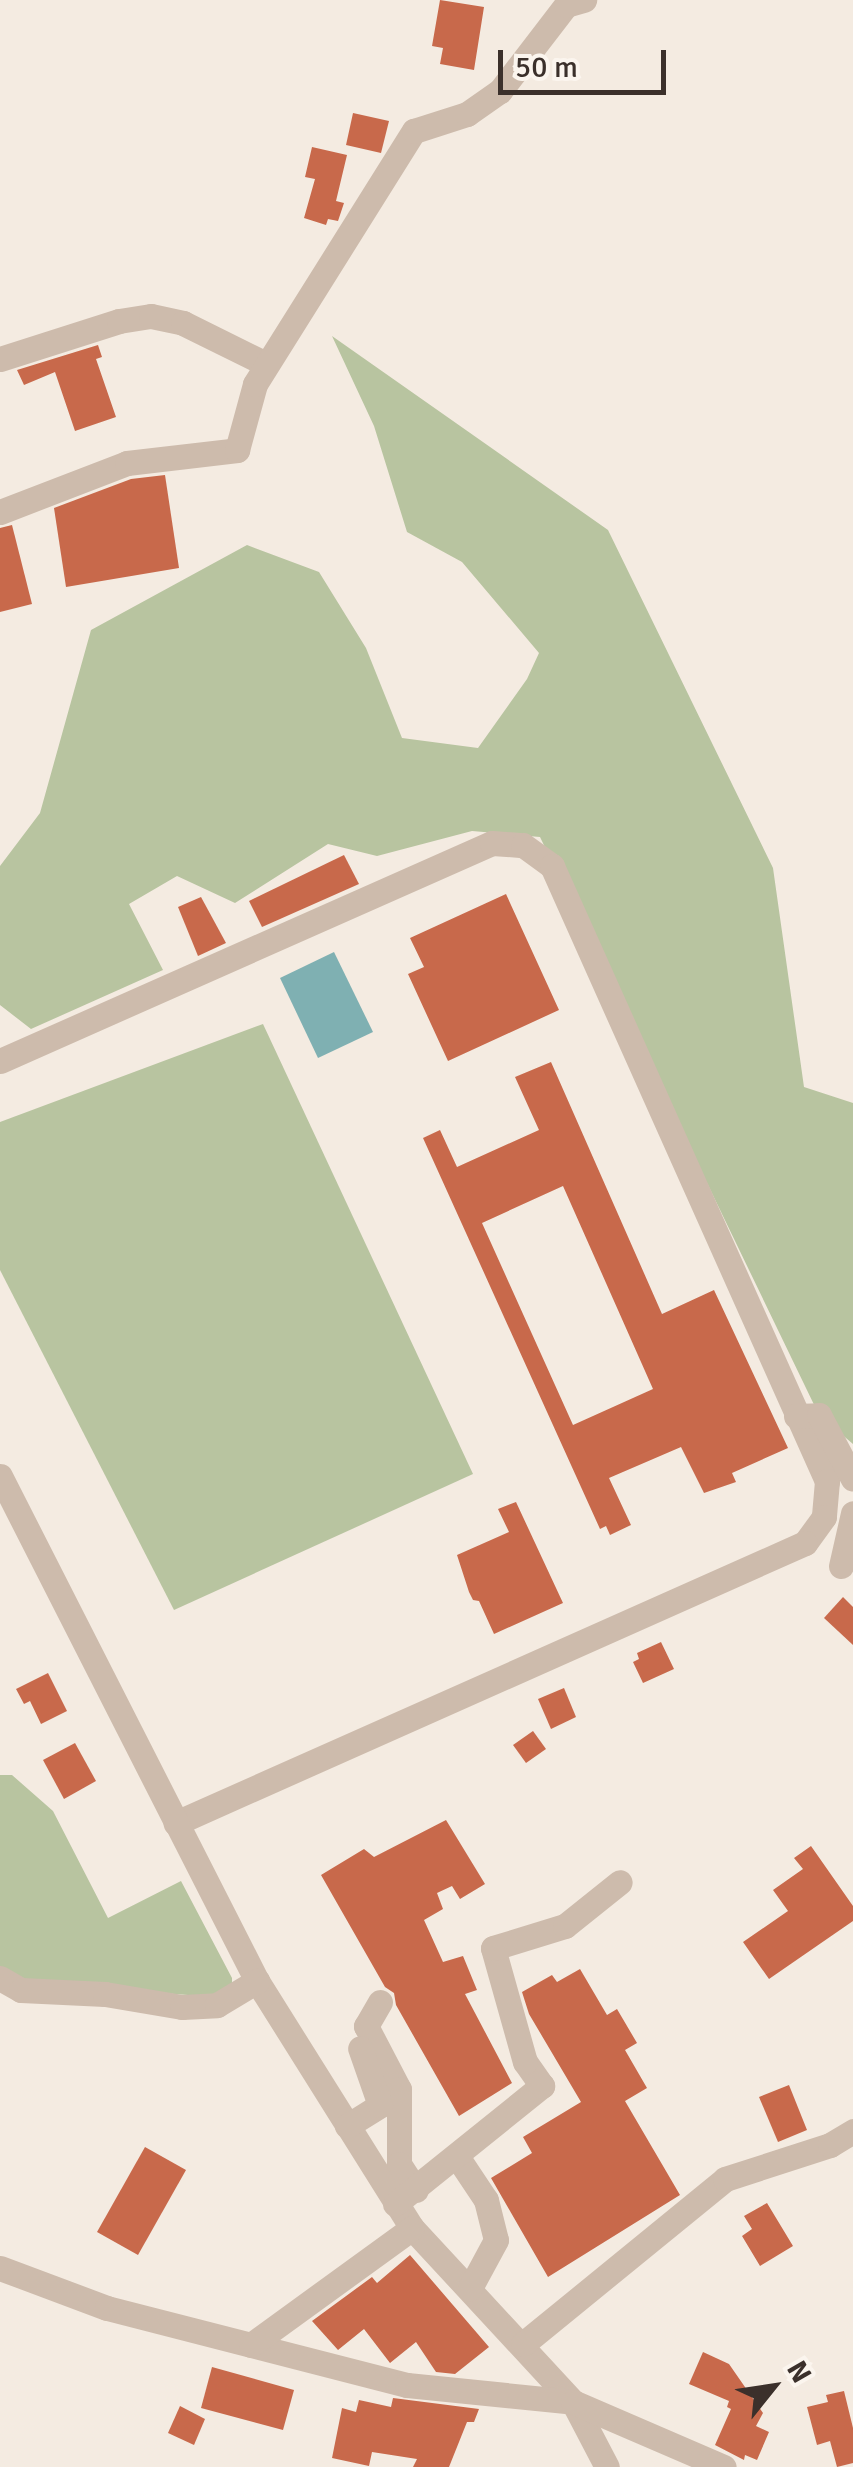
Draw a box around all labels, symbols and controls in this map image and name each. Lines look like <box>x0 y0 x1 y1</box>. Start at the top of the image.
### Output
scale bar <box>503 30 670 92</box>
text: 50 m <box>515 49 578 86</box>
north arrow <box>723 2337 823 2437</box>
text: N <box>779 2355 819 2389</box>

